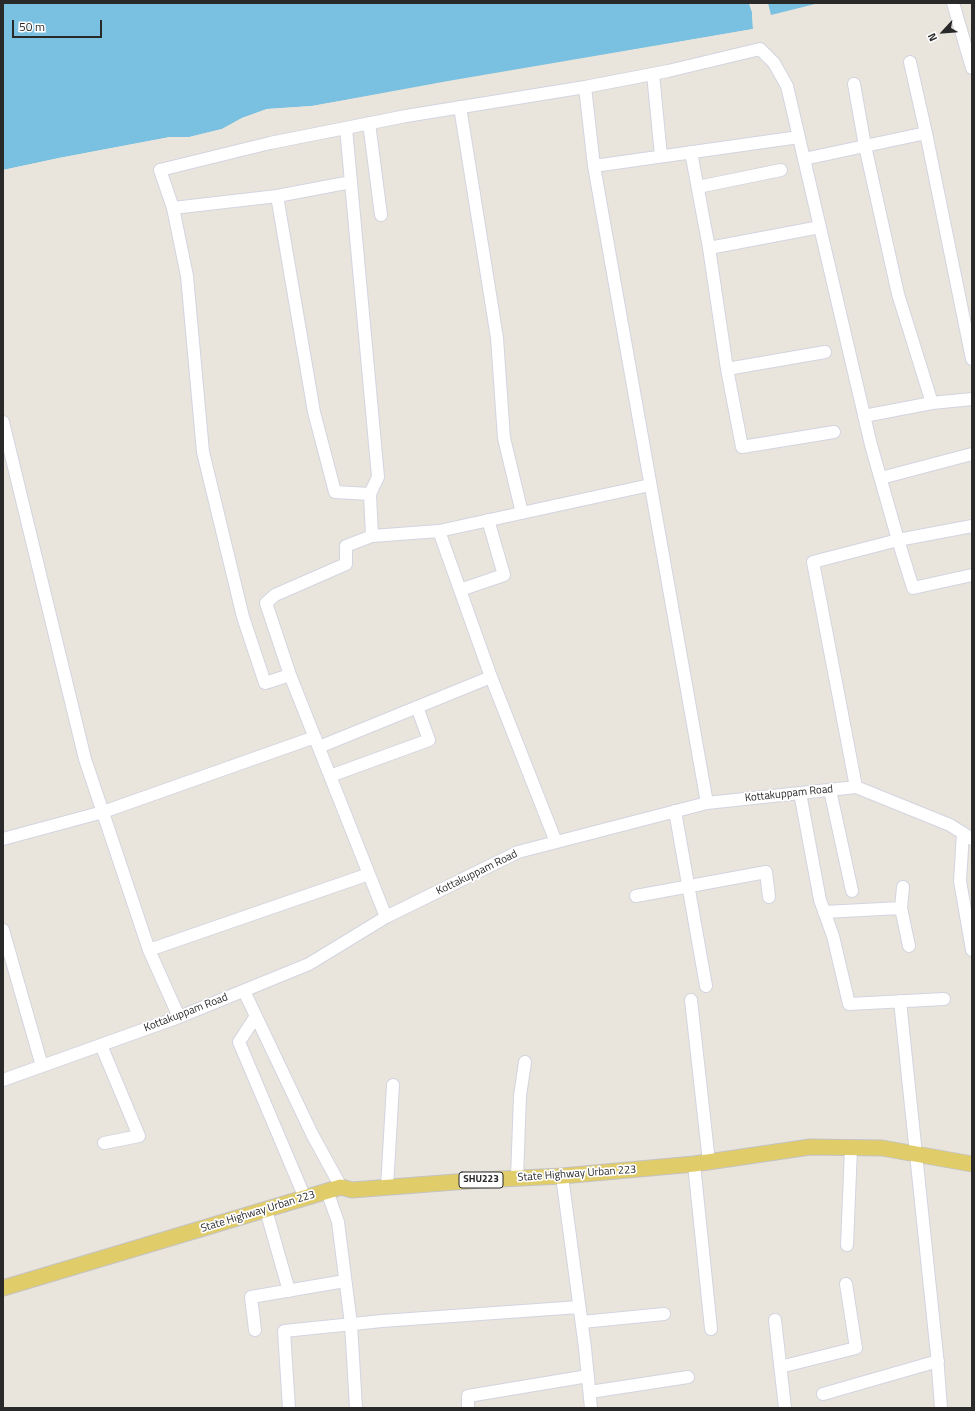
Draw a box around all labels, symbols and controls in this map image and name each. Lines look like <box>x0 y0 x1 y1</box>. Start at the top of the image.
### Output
scale bar <box>14 12 104 38</box>
north arrow <box>923 12 963 52</box>
text: 50 m <box>19 17 45 36</box>
text: N <box>923 30 941 44</box>
street label: Kottakuppam Road <box>744 783 834 805</box>
street label: Kottakuppam Road <box>434 848 520 898</box>
street label: Kottakuppam Road <box>142 991 230 1035</box>
street label: State Highway Urban 223 <box>517 1163 637 1185</box>
road number: SHU223 <box>459 1172 503 1188</box>
street label: State Highway Urban 223 <box>199 1188 317 1236</box>

